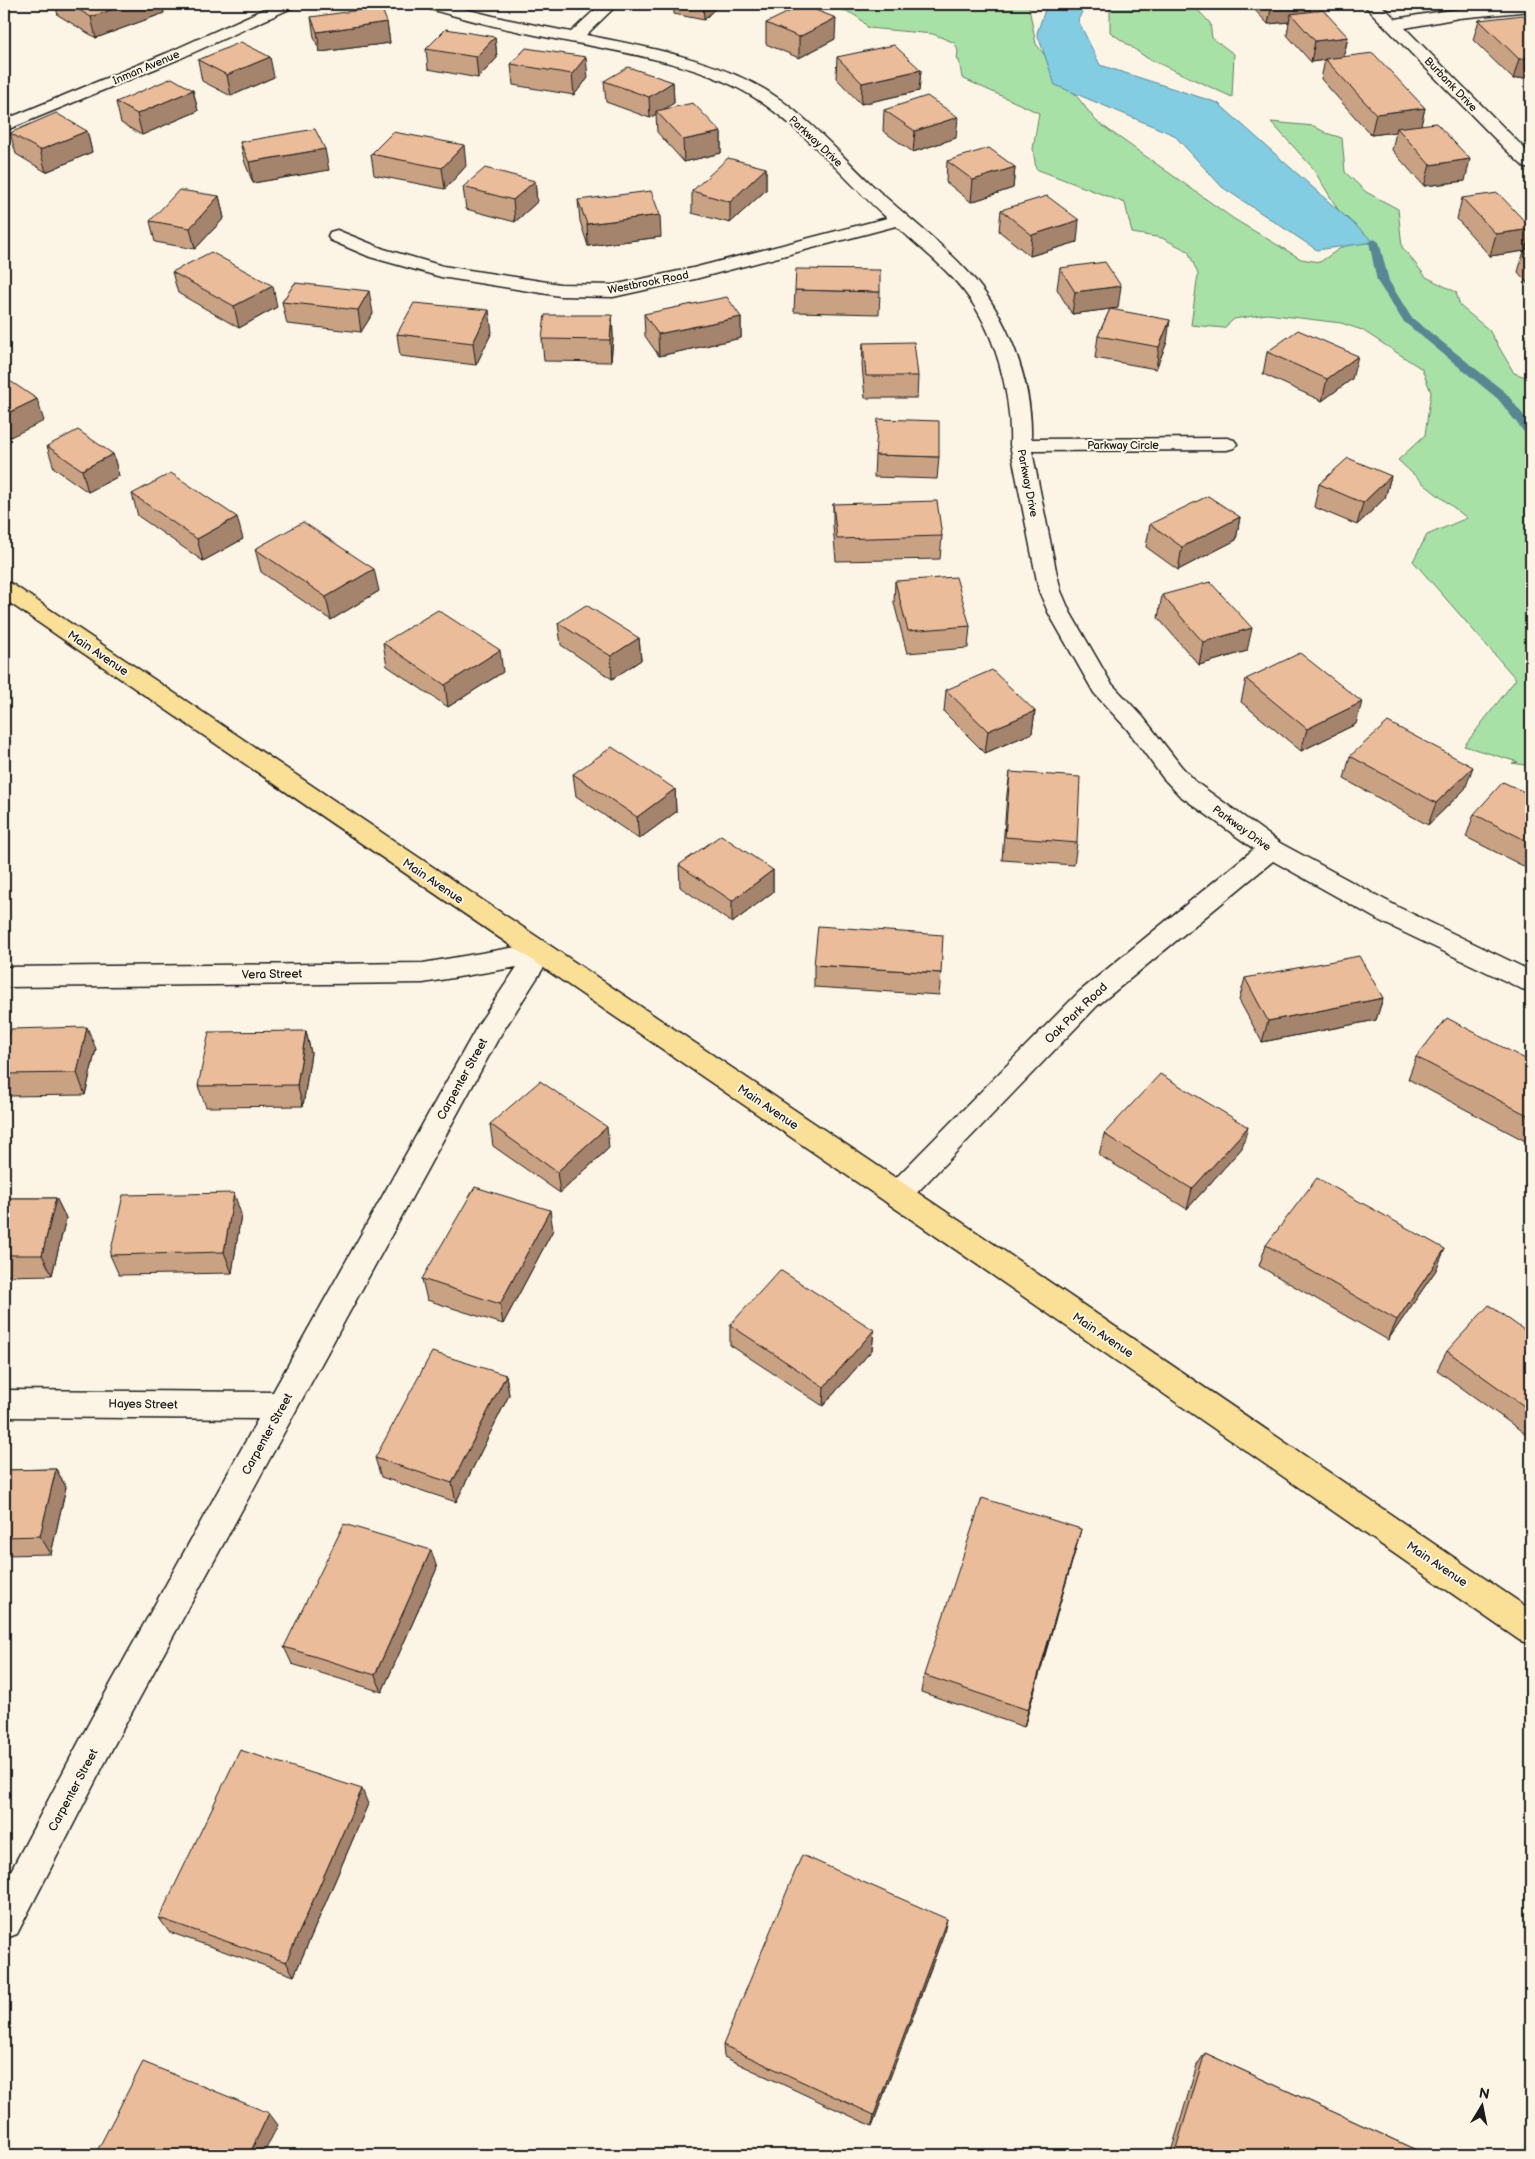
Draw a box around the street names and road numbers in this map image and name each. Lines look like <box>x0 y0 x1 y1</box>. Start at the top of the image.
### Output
street label: Inman Avenue <box>111 47 182 87</box>
street label: Burbank Drive <box>1421 54 1480 115</box>
street label: Parkway Drive <box>786 113 846 170</box>
street label: Westbrook Road <box>607 268 690 297</box>
street label: Parkway Circle <box>1087 439 1159 452</box>
street label: Parkway Drive <box>1015 448 1041 519</box>
street label: Main Avenue <box>64 628 131 679</box>
street label: Parkway Drive <box>1210 803 1274 854</box>
street label: Main Avenue <box>399 856 466 907</box>
street label: Vera Street <box>242 966 303 983</box>
street label: Oak Park Road <box>1042 980 1111 1047</box>
street label: Carpenter Street <box>434 1035 491 1123</box>
street label: Main Avenue <box>734 1082 801 1133</box>
street label: Main Avenue <box>1069 1310 1136 1361</box>
street label: Carpenter Street <box>239 1390 296 1478</box>
street label: Hayes Street <box>108 1396 178 1413</box>
street label: Main Avenue <box>1403 1539 1470 1590</box>
street label: Carpenter Street <box>45 1746 102 1834</box>

